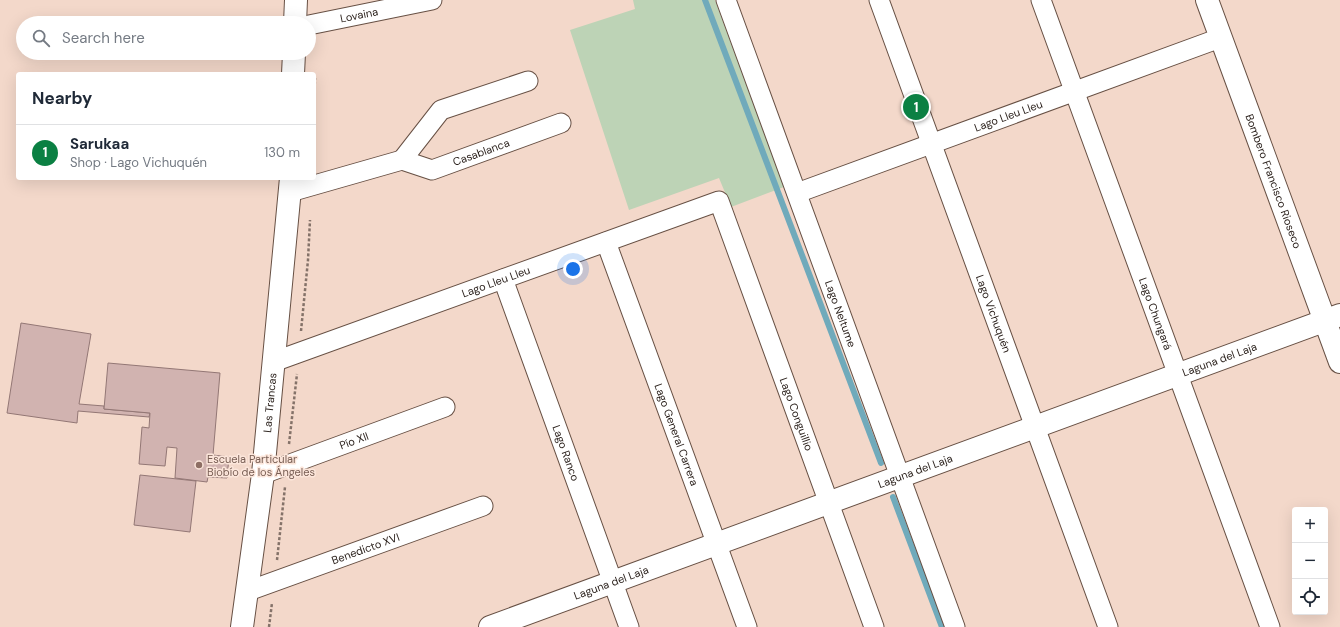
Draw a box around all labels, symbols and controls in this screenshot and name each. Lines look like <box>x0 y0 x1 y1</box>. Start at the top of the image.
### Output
street label: Lovaina <box>339 4 379 26</box>
search box <box>16 16 316 60</box>
icon: search <box>30 27 52 49</box>
text: Search here <box>62 28 145 48</box>
text: Nearby <box>32 87 92 109</box>
pin: 1 <box>903 92 929 122</box>
street label: Lago Lleu Lleu <box>972 97 1044 135</box>
street label: Bombero Francisco Rioseco <box>1242 112 1305 250</box>
text: Sarukaa <box>70 134 129 154</box>
street label: Casablanca <box>451 135 511 169</box>
text: 1 <box>43 144 47 161</box>
text: 130 m <box>264 144 300 161</box>
text: Shop · Lago Vichuquén <box>70 154 207 171</box>
your location <box>563 259 583 279</box>
street label: Lago Lleu Lleu <box>460 263 532 300</box>
street label: Lago Vichuquén <box>973 273 1014 355</box>
street label: Lago Chungará <box>1136 276 1175 352</box>
street label: Lago Neltume <box>822 278 859 349</box>
street label: Laguna del Laja <box>1180 339 1259 379</box>
street label: Las Trancas <box>260 372 280 433</box>
street label: Lago Conguillio <box>777 376 816 453</box>
street label: Lago General Carrera <box>651 381 702 488</box>
street label: Lago Ranco <box>549 423 583 483</box>
street label: Pío XII <box>337 429 371 452</box>
street label: Laguna del Laja <box>876 451 955 491</box>
place label: Escuela Particular Biobío de los Ángeles <box>207 452 315 479</box>
marker: Escuela Particular Biobío de los Ángeles <box>194 460 204 470</box>
map controls <box>1292 507 1328 615</box>
button: + <box>1292 507 1328 543</box>
street label: Benedicto XVI <box>330 530 401 567</box>
button: − <box>1292 543 1328 579</box>
street label: Laguna del Laja <box>572 562 650 603</box>
button: locate <box>1292 579 1328 615</box>

